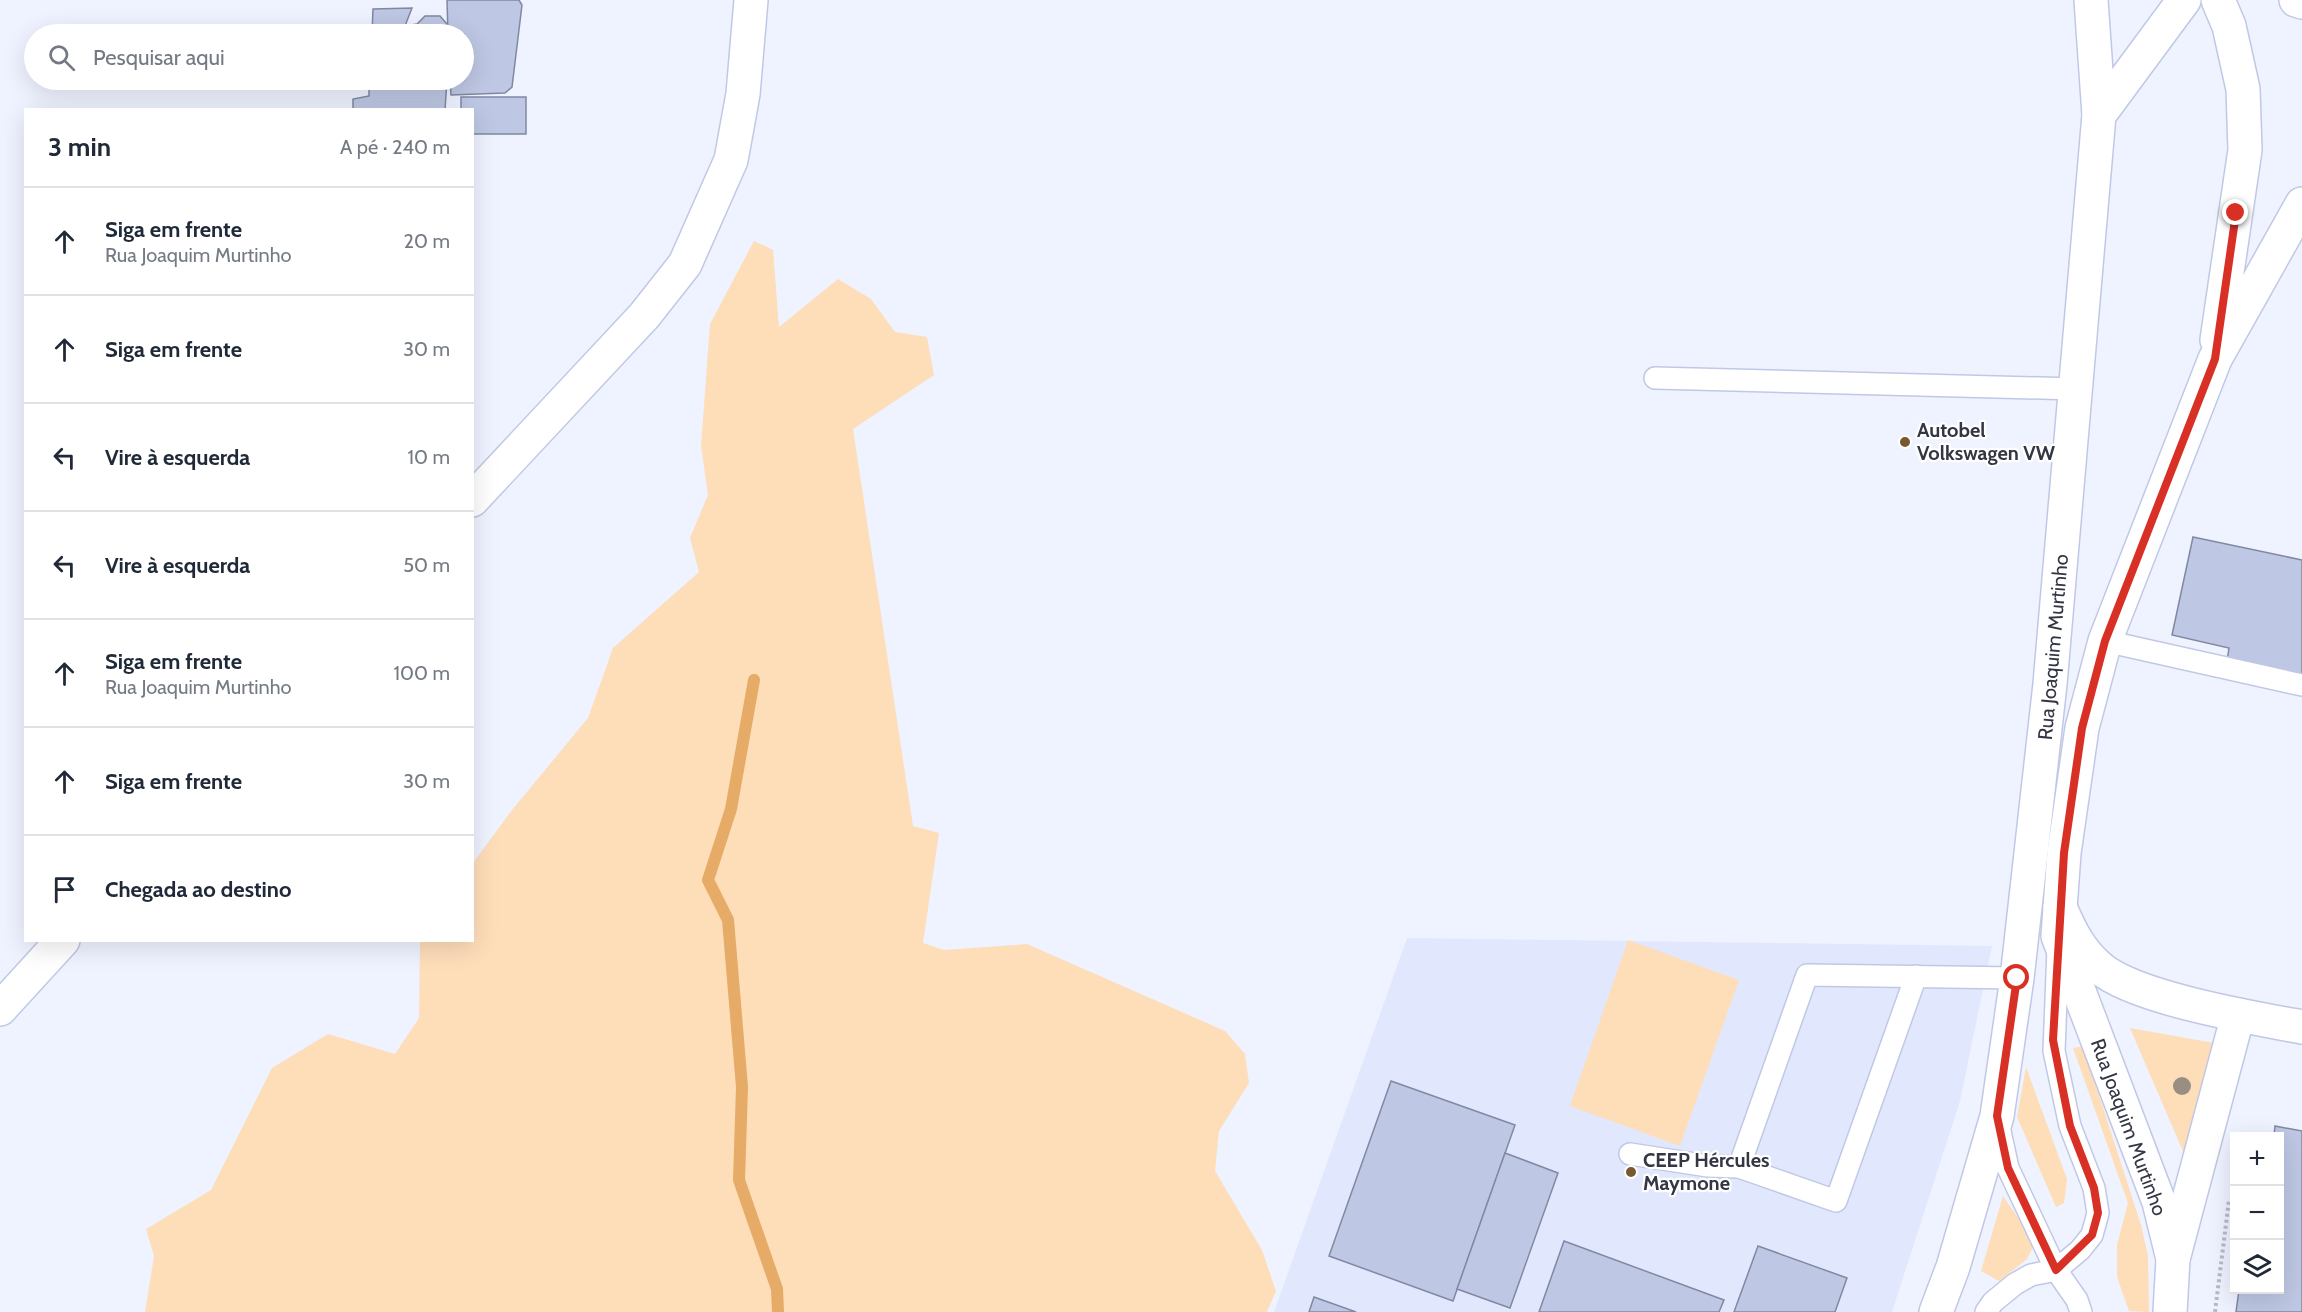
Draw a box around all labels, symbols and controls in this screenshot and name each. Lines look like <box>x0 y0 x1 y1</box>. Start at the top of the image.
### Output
search box <box>24 24 474 90</box>
icon: search <box>45 41 78 74</box>
text: Pesquisar aqui <box>93 44 225 71</box>
text: 3 min <box>48 131 111 163</box>
text: A pé · 240 m <box>340 135 450 159</box>
route end <box>2222 199 2248 225</box>
text: Siga em frente <box>105 216 242 243</box>
icon: ahead <box>48 225 81 258</box>
text: 20 m <box>404 229 450 253</box>
text: Rua Joaquim Murtinho <box>105 243 292 267</box>
icon: ahead <box>48 333 81 366</box>
text: Siga em frente <box>105 336 242 363</box>
text: 30 m <box>403 337 450 361</box>
place label: Autobel Volkswagen VW <box>1917 418 2056 465</box>
marker: Autobel Volkswagen VW <box>1898 435 1912 449</box>
icon: left <box>48 441 81 474</box>
text: Vire à esquerda <box>105 444 250 471</box>
text: 10 m <box>407 445 450 469</box>
icon: left <box>48 549 81 582</box>
text: Vire à esquerda <box>105 552 250 579</box>
text: 50 m <box>403 553 450 577</box>
street label: Rua Joaquim Murtinho <box>2033 553 2073 741</box>
text: Siga em frente <box>105 648 242 675</box>
icon: ahead <box>48 657 81 690</box>
text: 100 m <box>394 661 450 685</box>
text: Rua Joaquim Murtinho <box>105 675 292 699</box>
icon: ahead <box>48 765 81 798</box>
text: Siga em frente <box>105 768 242 795</box>
text: 30 m <box>403 769 450 793</box>
icon: arrive <box>48 873 81 906</box>
text: Chegada ao destino <box>105 876 291 903</box>
route start <box>2003 964 2029 990</box>
street label: Rua Joaquim Murtinho <box>2086 1035 2172 1219</box>
map controls <box>2230 1132 2284 1294</box>
button: + <box>2230 1132 2284 1186</box>
place label: CEEP Hércules Maymone <box>1643 1148 1769 1195</box>
marker: CEEP Hércules Maymone <box>1624 1165 1638 1179</box>
button: − <box>2230 1186 2284 1240</box>
button: layers <box>2230 1240 2284 1294</box>

